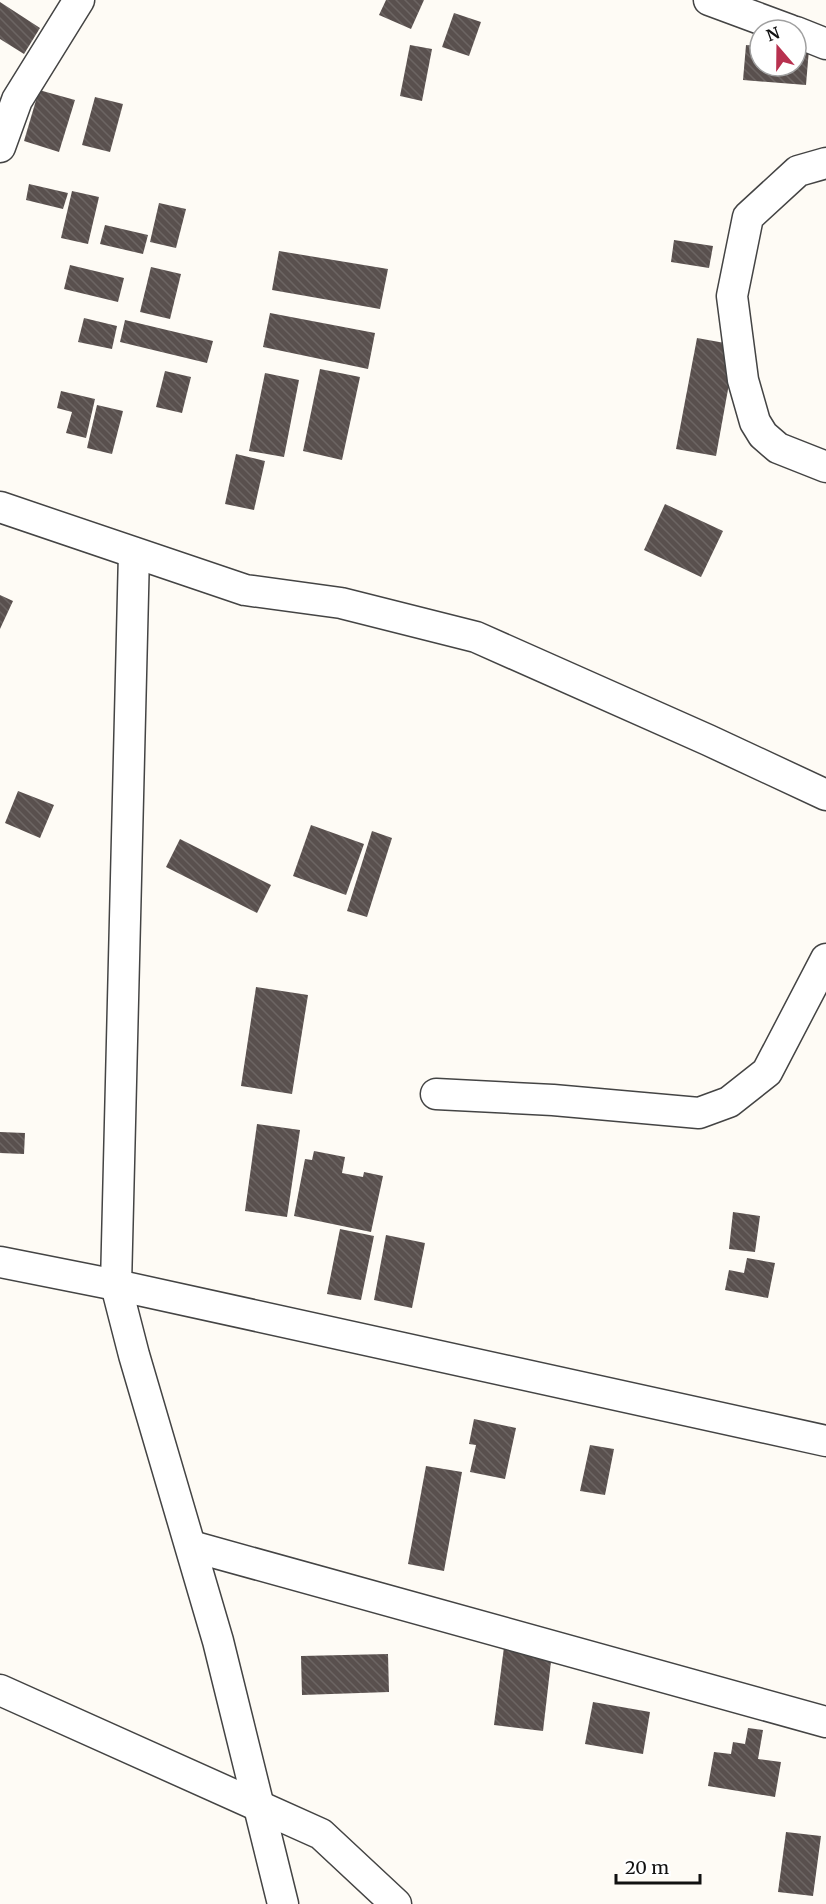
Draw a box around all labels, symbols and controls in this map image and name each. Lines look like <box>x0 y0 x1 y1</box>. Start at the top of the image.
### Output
north arrow <box>748 18 808 78</box>
text: N <box>764 22 783 45</box>
scale bar <box>616 1847 700 1885</box>
text: 20 m <box>625 1856 669 1879</box>

